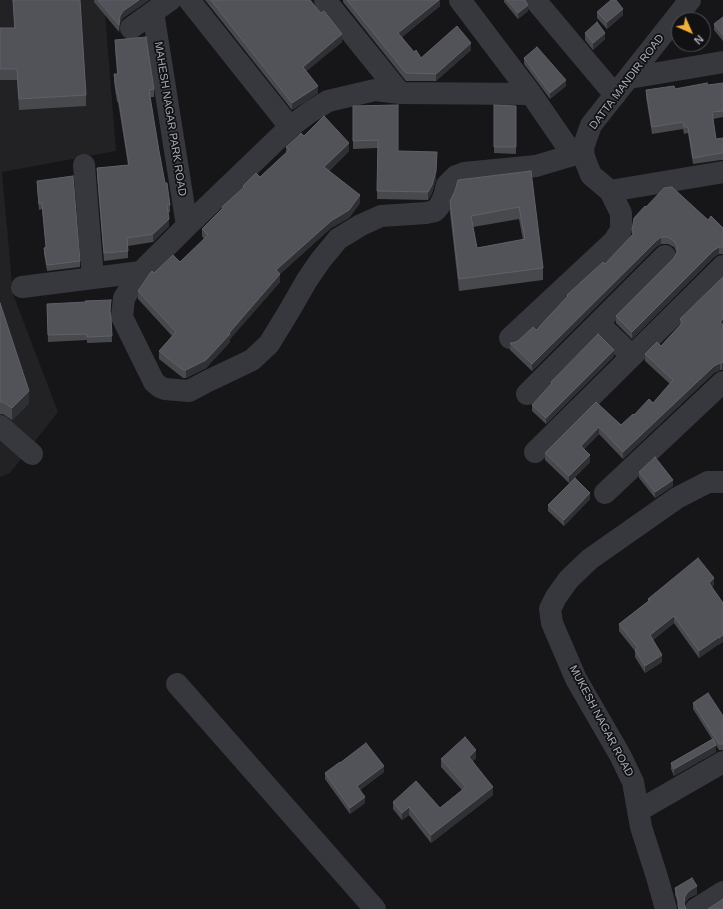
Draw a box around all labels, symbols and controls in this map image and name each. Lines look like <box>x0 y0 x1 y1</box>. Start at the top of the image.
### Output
north arrow <box>671 12 711 52</box>
street label: DATTA MANDIR ROAD <box>587 32 667 132</box>
text: N <box>692 33 706 47</box>
street label: MAHESH NAGAR PARK ROAD <box>151 41 189 197</box>
street label: MUKESH NAGAR ROAD <box>566 663 636 779</box>

